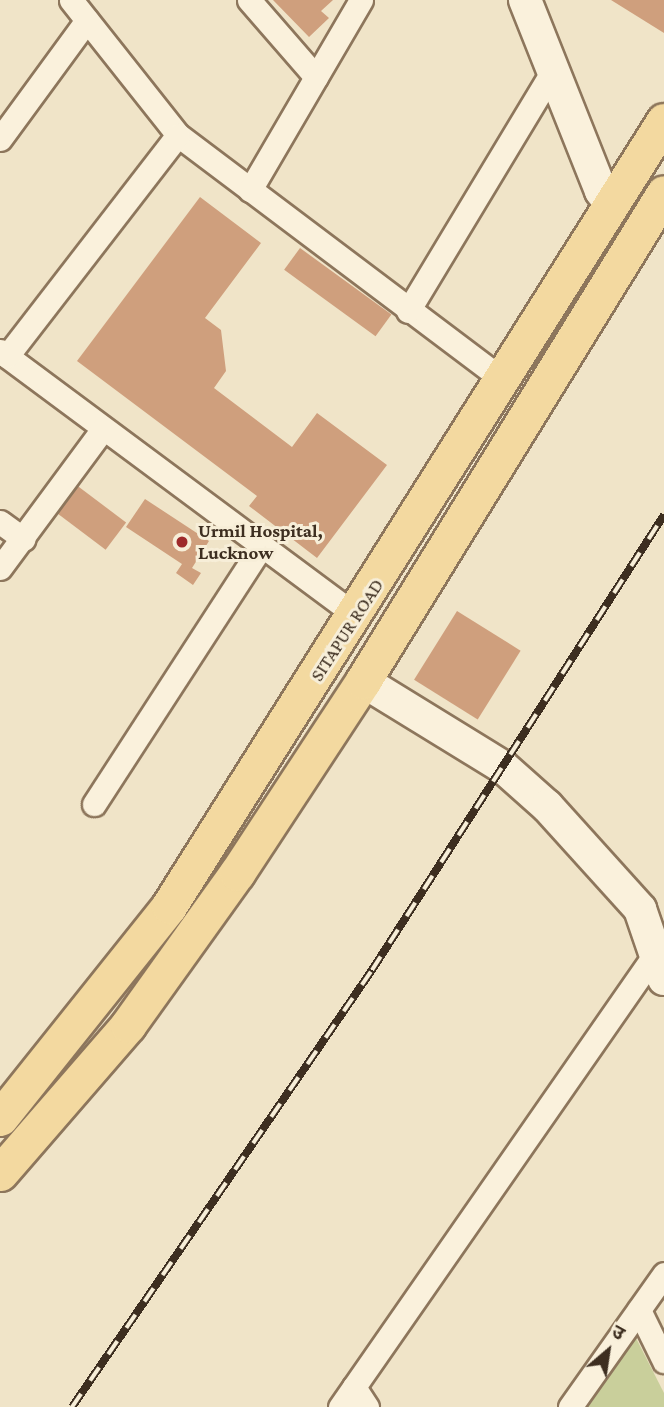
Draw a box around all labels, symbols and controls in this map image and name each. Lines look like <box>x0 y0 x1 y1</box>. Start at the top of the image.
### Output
place label: Urmil Hospital, Lucknow <box>198 520 323 564</box>
marker: Urmil Hospital, Lucknow <box>172 532 192 552</box>
street label: SITAPUR ROAD <box>305 575 389 685</box>
north arrow <box>573 1316 643 1386</box>
text: उ <box>608 1320 628 1344</box>

